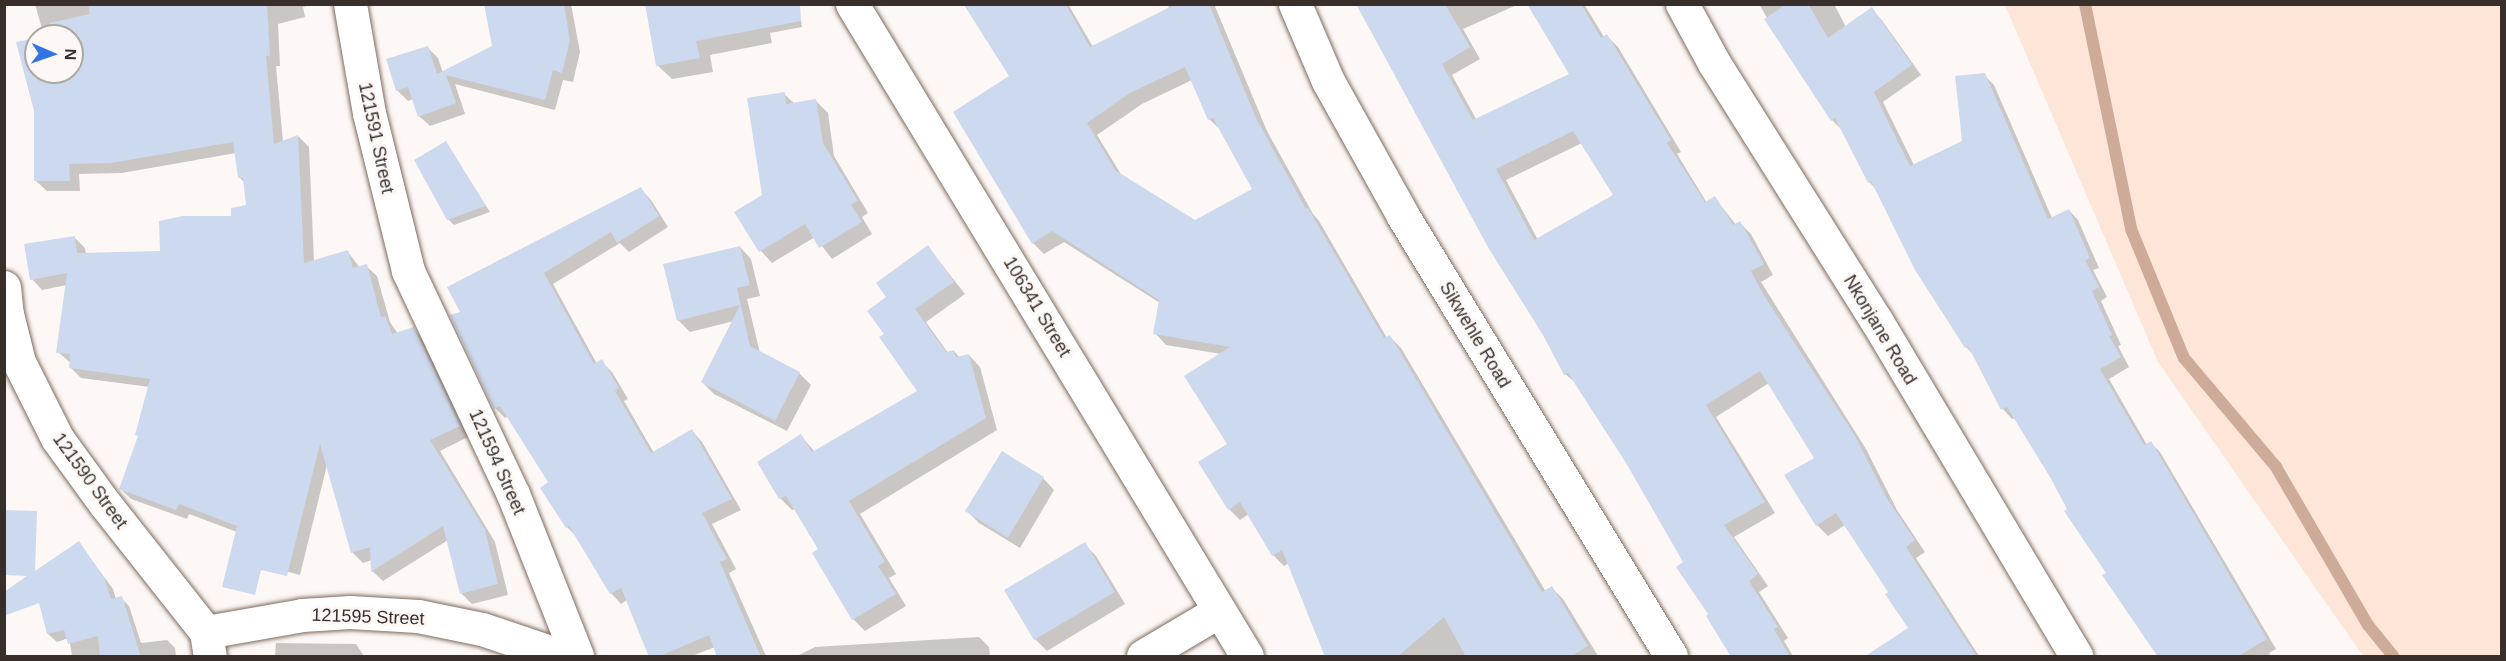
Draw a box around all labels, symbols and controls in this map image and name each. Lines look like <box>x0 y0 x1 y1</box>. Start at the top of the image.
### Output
north arrow <box>24 24 84 84</box>
text: N <box>62 49 79 61</box>
street label: 121591 Street <box>354 80 398 196</box>
street label: 106341 Street <box>999 253 1075 361</box>
street label: Nkonjane Road <box>1839 271 1921 389</box>
street label: Sikwehle Road <box>1435 278 1515 392</box>
street label: 121594 Street <box>464 406 530 518</box>
street label: 121590 Street <box>48 429 132 533</box>
street label: 121595 Street <box>311 604 425 630</box>

